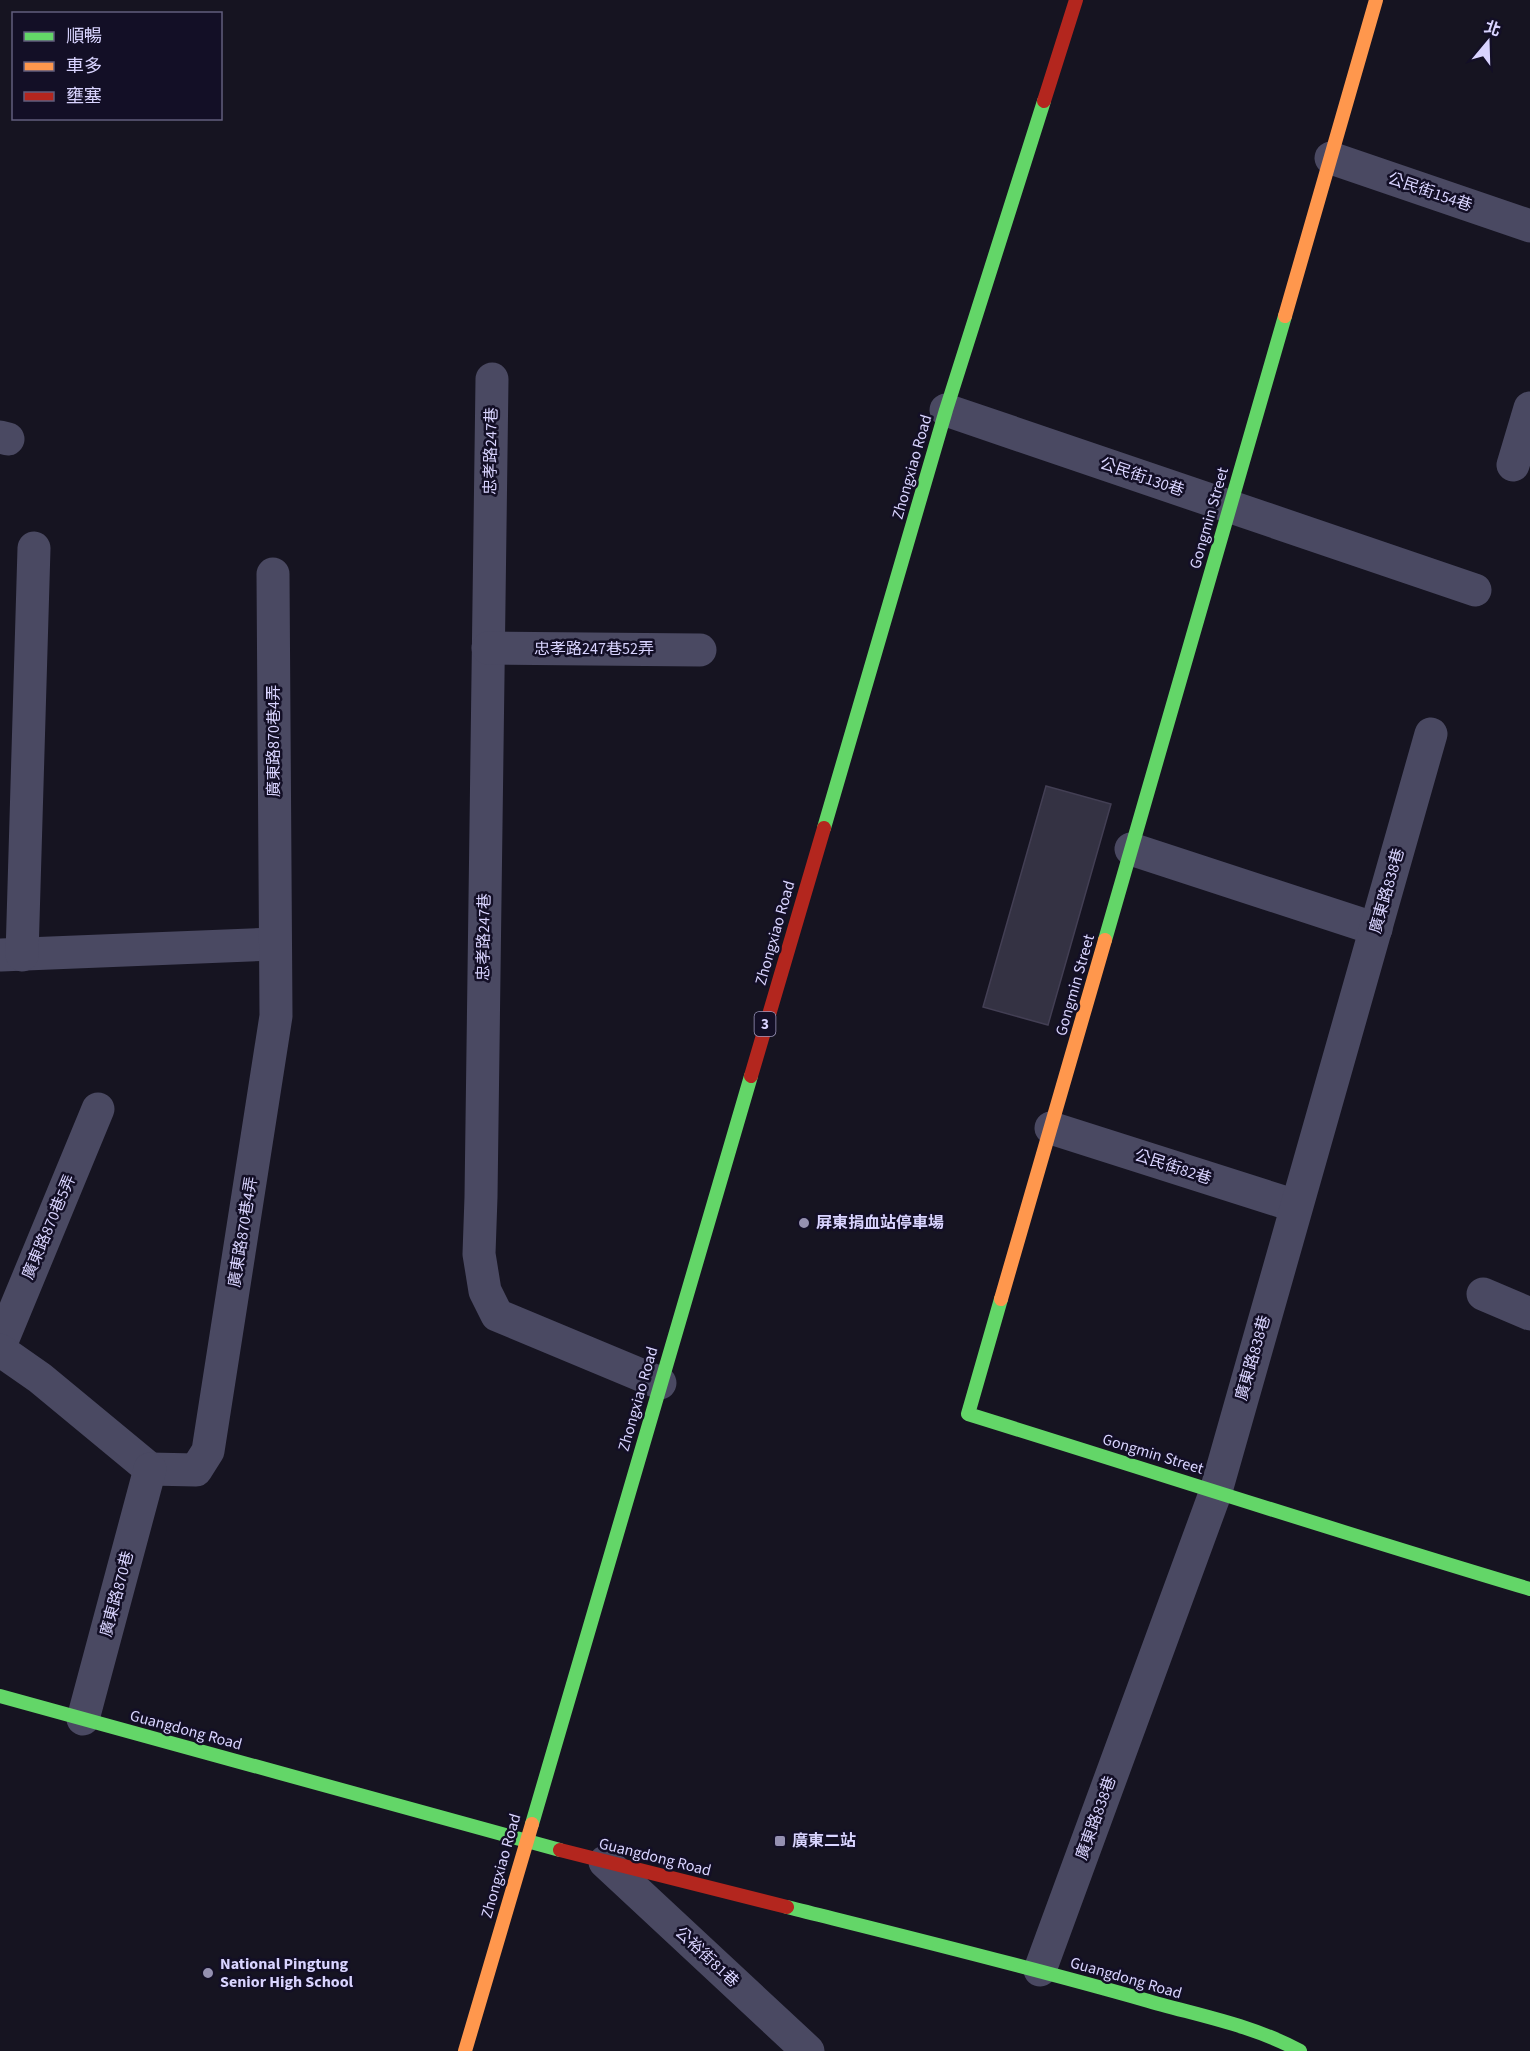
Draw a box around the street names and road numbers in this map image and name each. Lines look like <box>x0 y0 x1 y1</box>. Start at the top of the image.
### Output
street label: 公民街154巷 <box>1385 167 1475 217</box>
street label: 忠孝路247巷 <box>479 407 503 495</box>
street label: Zhongxiao Road <box>887 412 937 522</box>
street label: 公民街130巷 <box>1097 452 1187 502</box>
street label: Gongmin Street <box>1184 464 1234 571</box>
street label: 忠孝路247巷52弄 <box>534 638 654 660</box>
street label: 廣東路870巷4弄 <box>263 685 285 797</box>
street label: 廣東路838巷 <box>1364 846 1410 936</box>
street label: Zhongxiao Road <box>750 878 800 988</box>
street label: 忠孝路247巷 <box>472 893 496 981</box>
street label: Gongmin Street <box>1050 931 1100 1038</box>
road number: 3 <box>754 1012 776 1036</box>
street label: 公民街82巷 <box>1132 1144 1214 1190</box>
street label: 廣東路870巷5弄 <box>17 1171 81 1283</box>
street label: 廣東路870巷4弄 <box>223 1175 263 1289</box>
street label: 廣東路838巷 <box>1230 1313 1276 1403</box>
street label: Zhongxiao Road <box>613 1344 663 1454</box>
street label: Gongmin Street <box>1100 1428 1207 1480</box>
street label: 廣東路870巷 <box>95 1549 139 1639</box>
street label: Guangdong Road <box>128 1704 244 1756</box>
street label: 廣東路838巷 <box>1071 1773 1121 1863</box>
street label: Zhongxiao Road <box>476 1811 526 1921</box>
street label: Guangdong Road <box>596 1832 714 1882</box>
street label: 公裕街81巷 <box>670 1922 744 1992</box>
street label: Guangdong Road <box>1068 1952 1184 2004</box>

